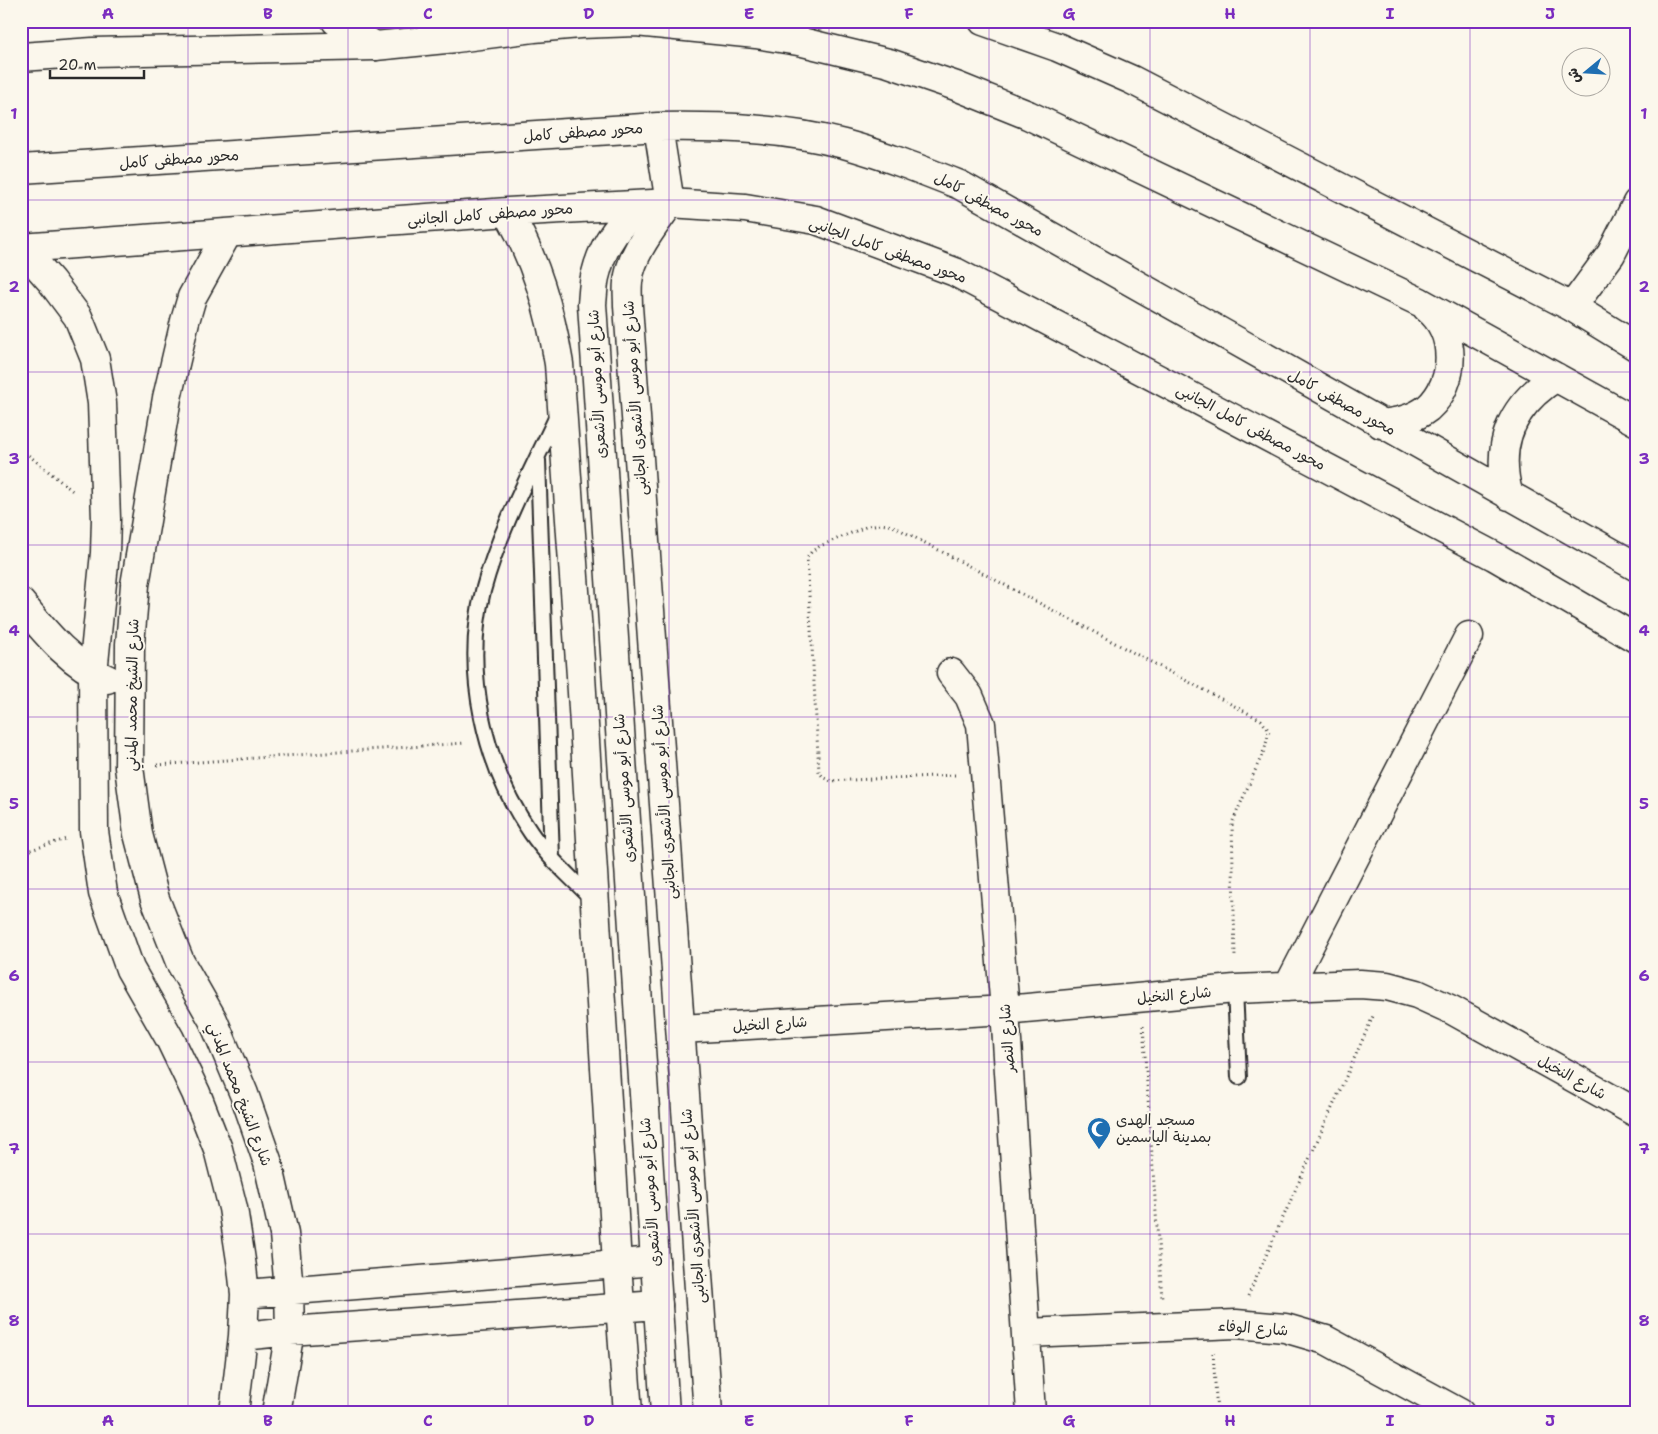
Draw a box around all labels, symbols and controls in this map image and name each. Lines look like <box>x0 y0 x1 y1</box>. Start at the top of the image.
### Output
text: A <box>102 3 114 24</box>
text: B <box>263 3 273 24</box>
text: C <box>423 3 433 24</box>
text: D <box>583 3 595 24</box>
text: E <box>744 3 754 24</box>
text: F <box>904 3 914 24</box>
text: G <box>1063 3 1076 24</box>
text: H <box>1224 3 1236 24</box>
text: I <box>1386 3 1395 24</box>
text: J <box>1545 3 1555 24</box>
scale bar <box>50 48 144 80</box>
north arrow <box>1560 48 1610 98</box>
text: 20 m <box>58 55 97 75</box>
text: ش <box>1563 66 1585 86</box>
text: 1 <box>10 103 18 124</box>
text: 1 <box>1640 103 1648 124</box>
street label: محور مصطفى كامل <box>522 118 644 146</box>
street label: محور مصطفى كامل <box>118 145 240 173</box>
street label: محور مصطفى كامل <box>931 167 1047 241</box>
street label: محور مصطفى كامل الجانبى <box>406 198 574 230</box>
street label: محور مصطفى كامل الجانبى <box>806 212 970 288</box>
text: 2 <box>8 276 20 297</box>
text: 2 <box>1638 276 1650 297</box>
street label: شارع أبو موسى الأشعرى الجانبى <box>618 300 652 496</box>
street label: شارع أبو موسى الأشعرى <box>583 309 611 459</box>
street label: محور مصطفى كامل <box>1285 364 1399 440</box>
street label: محور مصطفى كامل الجانبى <box>1173 379 1329 475</box>
text: 3 <box>8 448 20 469</box>
text: 3 <box>1638 448 1650 469</box>
street label: شارع الشيخ محمد المدني <box>121 618 146 772</box>
text: 4 <box>8 620 20 641</box>
text: 4 <box>1638 620 1650 641</box>
street label: شارع أبو موسى الأشعرى الجانبى <box>647 704 681 900</box>
street label: شارع أبو موسى الأشعرى <box>609 713 639 863</box>
text: 5 <box>9 793 19 814</box>
text: 5 <box>1639 793 1649 814</box>
text: 6 <box>8 965 20 986</box>
text: 6 <box>1638 965 1650 986</box>
street label: شارع النخيل <box>1136 982 1212 1008</box>
street label: شارع النصر <box>995 1003 1020 1075</box>
street label: شارع النخيل <box>732 1011 808 1037</box>
street label: شارع الشيخ محمد المدني <box>200 1019 277 1170</box>
street label: شارع النخيل <box>1534 1050 1610 1104</box>
street label: شارع أبو موسى الأشعرى الجانبى <box>676 1108 710 1304</box>
place label: مسجد الهدى بمدينة الياسمين <box>1116 1110 1211 1147</box>
mosque icon: مسجد الهدى بمدينة الياسمين <box>1086 1116 1112 1150</box>
street label: شارع أبو موسى الأشعرى <box>635 1117 665 1267</box>
text: 7 <box>8 1138 20 1159</box>
text: 7 <box>1638 1138 1650 1159</box>
text: 8 <box>8 1310 20 1331</box>
text: 8 <box>1638 1310 1650 1331</box>
street label: شارع الوفاء <box>1217 1316 1289 1340</box>
text: A <box>102 1410 114 1431</box>
text: B <box>263 1410 273 1431</box>
text: C <box>423 1410 433 1431</box>
text: D <box>583 1410 595 1431</box>
text: E <box>744 1410 754 1431</box>
text: F <box>904 1410 914 1431</box>
text: G <box>1063 1410 1076 1431</box>
text: H <box>1224 1410 1236 1431</box>
text: I <box>1386 1410 1395 1431</box>
text: J <box>1545 1410 1555 1431</box>

